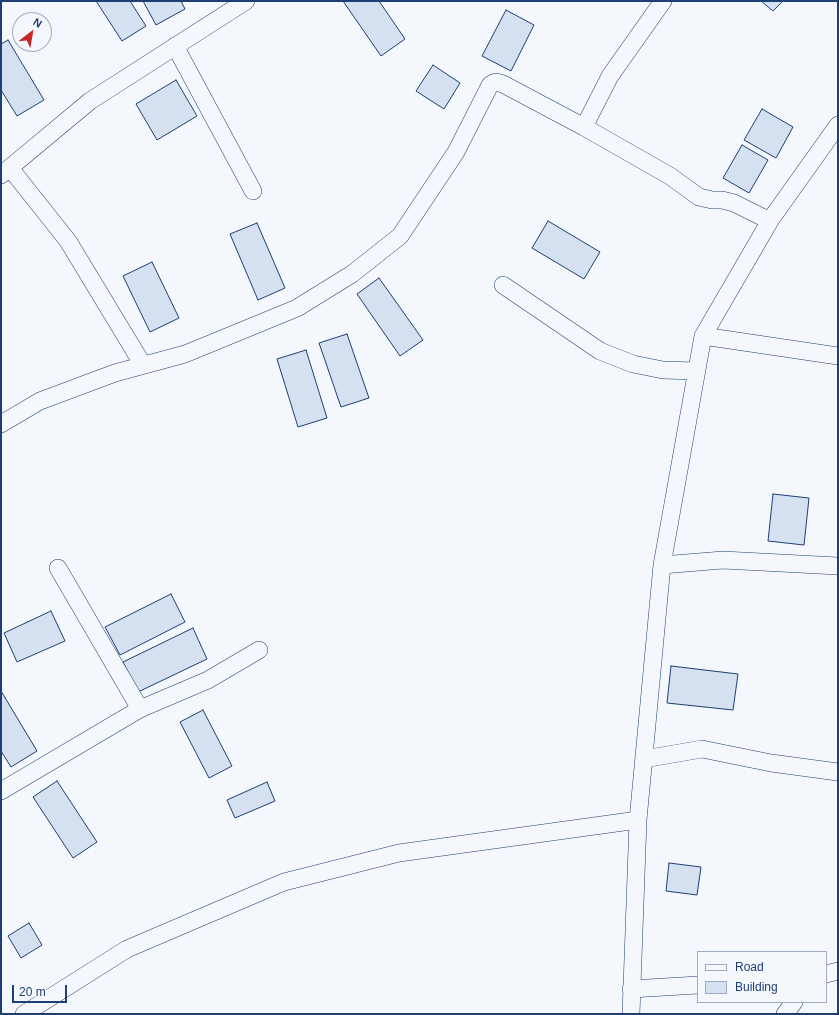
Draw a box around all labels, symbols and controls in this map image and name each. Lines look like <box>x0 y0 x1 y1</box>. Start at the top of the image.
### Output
north arrow <box>12 12 52 52</box>
text: N <box>31 15 44 30</box>
legend <box>697 951 827 1003</box>
text: Road <box>735 960 764 974</box>
scale bar <box>14 977 69 1003</box>
text: Building <box>735 980 778 994</box>
text: 20 m <box>19 985 46 999</box>

